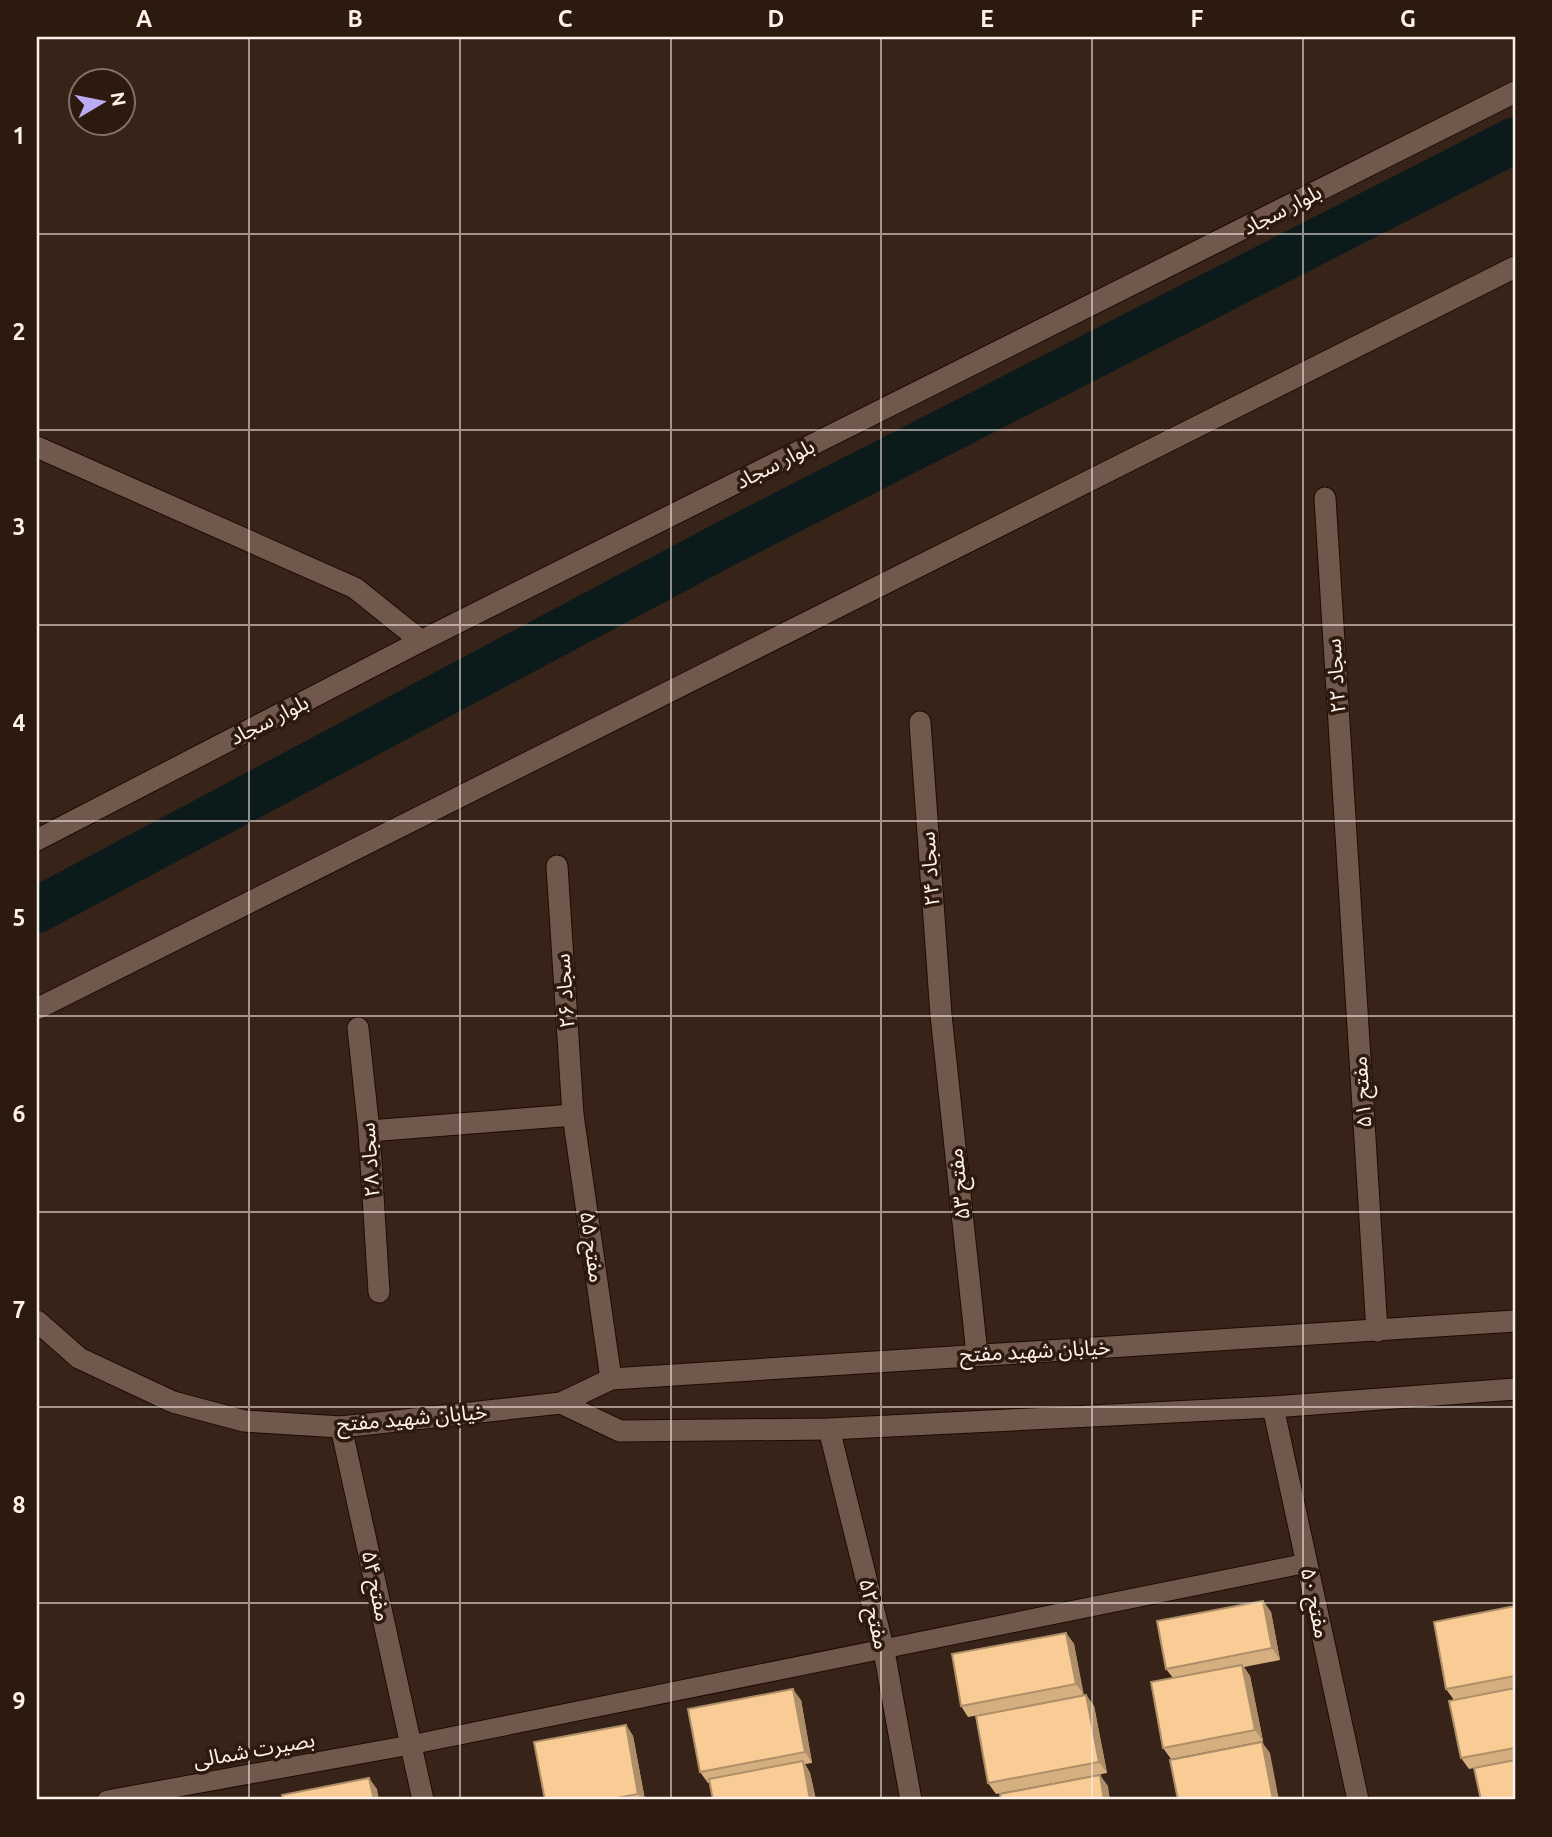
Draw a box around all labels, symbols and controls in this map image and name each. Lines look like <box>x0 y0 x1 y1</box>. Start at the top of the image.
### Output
text: A <box>136 6 152 31</box>
text: B <box>347 6 363 31</box>
text: C <box>558 6 573 31</box>
text: D <box>768 6 784 31</box>
text: E <box>980 6 994 31</box>
text: F <box>1191 6 1204 31</box>
text: G <box>1400 6 1416 31</box>
north arrow <box>66 66 136 136</box>
text: N <box>107 90 131 108</box>
text: 1 <box>13 123 25 148</box>
street label: بلوار سجاد <box>1238 179 1325 240</box>
text: 2 <box>13 319 25 344</box>
street label: بلوار سجاد <box>731 433 818 494</box>
text: 3 <box>13 514 25 539</box>
street label: سجاد ۲۲ <box>1320 638 1350 714</box>
street label: بلوار سجاد <box>225 689 312 750</box>
text: 4 <box>13 710 26 735</box>
street label: سجاد ۲۴ <box>914 831 944 907</box>
text: 5 <box>13 905 25 930</box>
street label: سجاد ۲۶ <box>549 953 579 1029</box>
street label: مفتح ۵۱ <box>1347 1055 1379 1129</box>
text: 6 <box>13 1101 26 1126</box>
street label: سجاد ۲۸ <box>354 1122 384 1198</box>
street label: مفتح ۵۳ <box>942 1147 978 1221</box>
street label: مفتح ۵۵ <box>572 1210 610 1285</box>
text: 7 <box>13 1297 25 1322</box>
street label: خیابان شهید مفتح <box>959 1334 1111 1370</box>
street label: خیابان شهید مفتح <box>336 1398 489 1440</box>
text: 8 <box>13 1492 25 1517</box>
street label: مفتح ۵۴ <box>354 1548 396 1624</box>
street label: مفتح ۵۰ <box>1293 1565 1335 1641</box>
street label: مفتح ۵۲ <box>851 1576 895 1652</box>
text: 9 <box>13 1688 25 1713</box>
street label: بصیرت شمالی <box>191 1727 317 1772</box>

